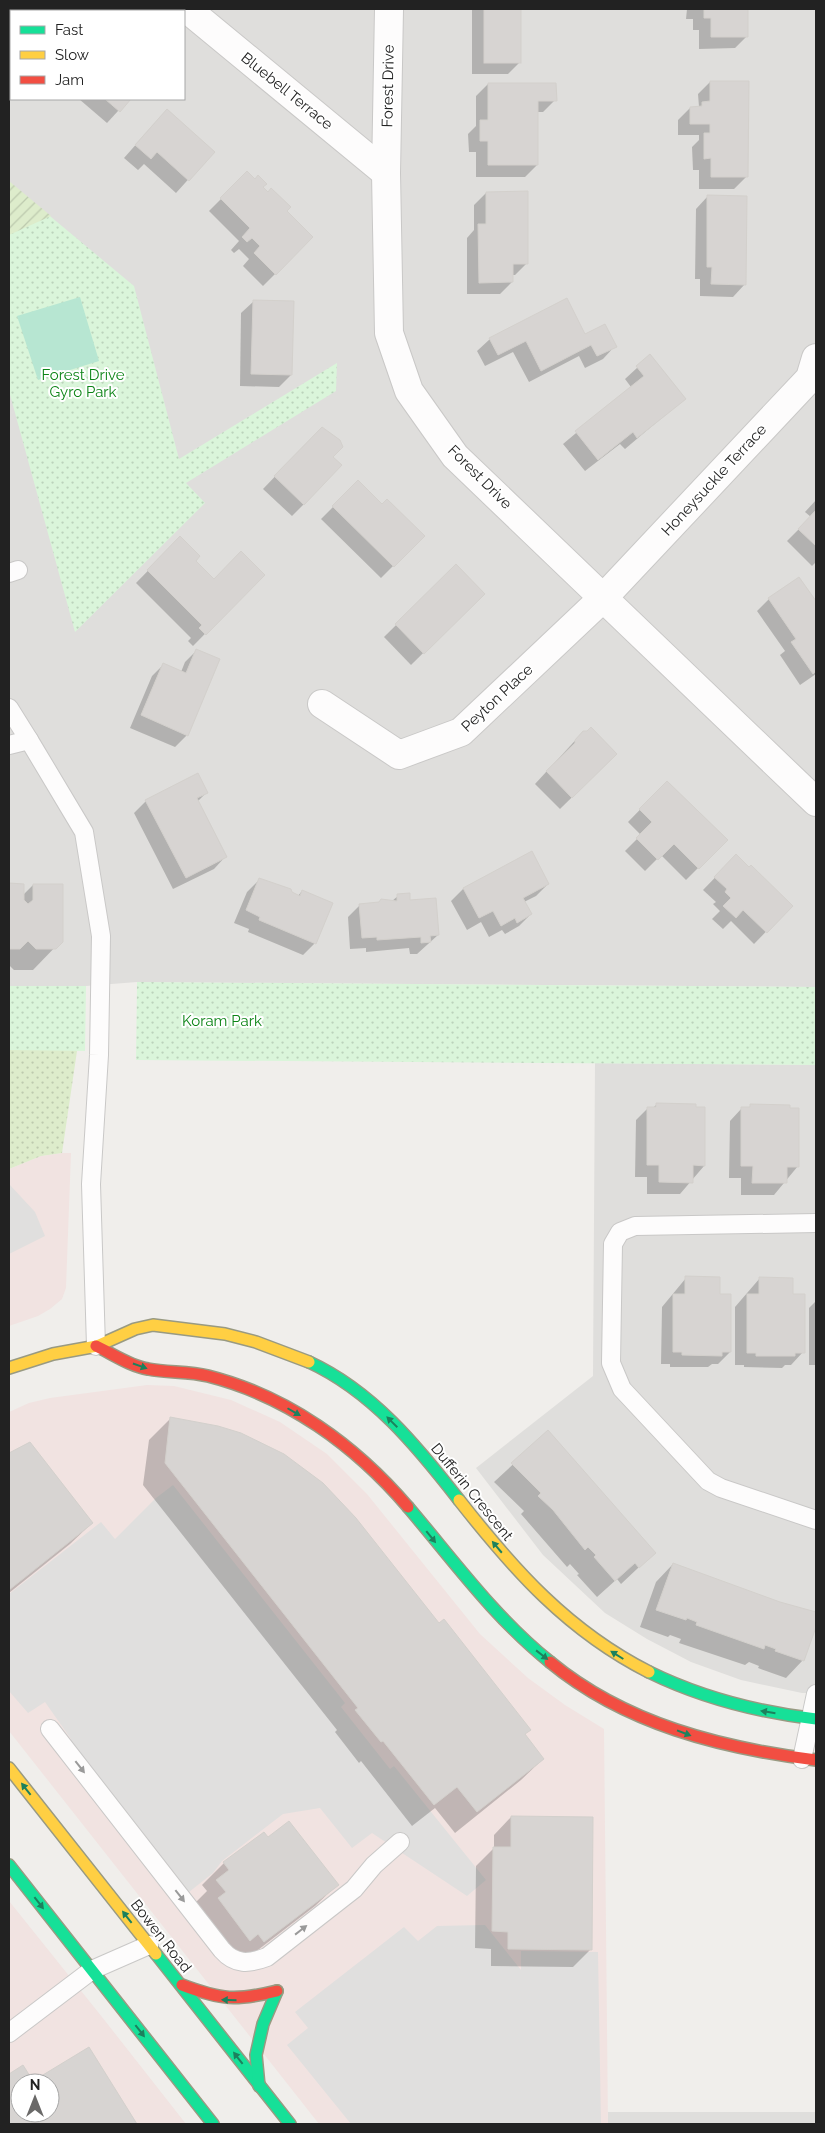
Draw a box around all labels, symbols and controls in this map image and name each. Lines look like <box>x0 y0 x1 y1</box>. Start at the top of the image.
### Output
legend <box>10 10 185 100</box>
text: Fast <box>55 21 83 39</box>
street label: Forest Drive <box>378 44 398 128</box>
text: Slow <box>55 46 89 64</box>
street label: Bluebell Terrace <box>237 48 337 134</box>
text: Jam <box>55 71 84 89</box>
park label: Forest Drive Gyro Park <box>42 366 125 401</box>
street label: Honeysuckle Terrace <box>658 420 770 539</box>
street label: Forest Drive <box>444 441 516 513</box>
street label: Peyton Place <box>458 660 536 736</box>
park label: Koram Park <box>182 1012 262 1030</box>
one-way arrow <box>133 1362 148 1370</box>
one-way arrow <box>286 1408 301 1416</box>
one-way arrow <box>387 1416 399 1428</box>
street label: Dufferin Crescent <box>427 1440 517 1544</box>
one-way arrow <box>426 1530 437 1543</box>
one-way arrow <box>491 1540 502 1553</box>
one-way arrow <box>535 1650 549 1660</box>
one-way arrow <box>610 1650 624 1659</box>
one-way arrow <box>760 1707 776 1715</box>
one-way arrow <box>677 1729 692 1737</box>
one-way arrow <box>75 1760 85 1774</box>
one-way arrow <box>21 1782 31 1796</box>
one-way arrow <box>174 1889 185 1902</box>
one-way arrow <box>34 1896 44 1910</box>
street label: Bowen Road <box>127 1896 195 1976</box>
one-way arrow <box>121 1911 132 1924</box>
one-way arrow <box>294 1925 307 1936</box>
one-way arrow <box>221 1995 237 2003</box>
one-way arrow <box>134 2024 145 2037</box>
one-way arrow <box>232 2052 243 2065</box>
north arrow <box>10 2073 60 2123</box>
text: N <box>30 2077 40 2093</box>

